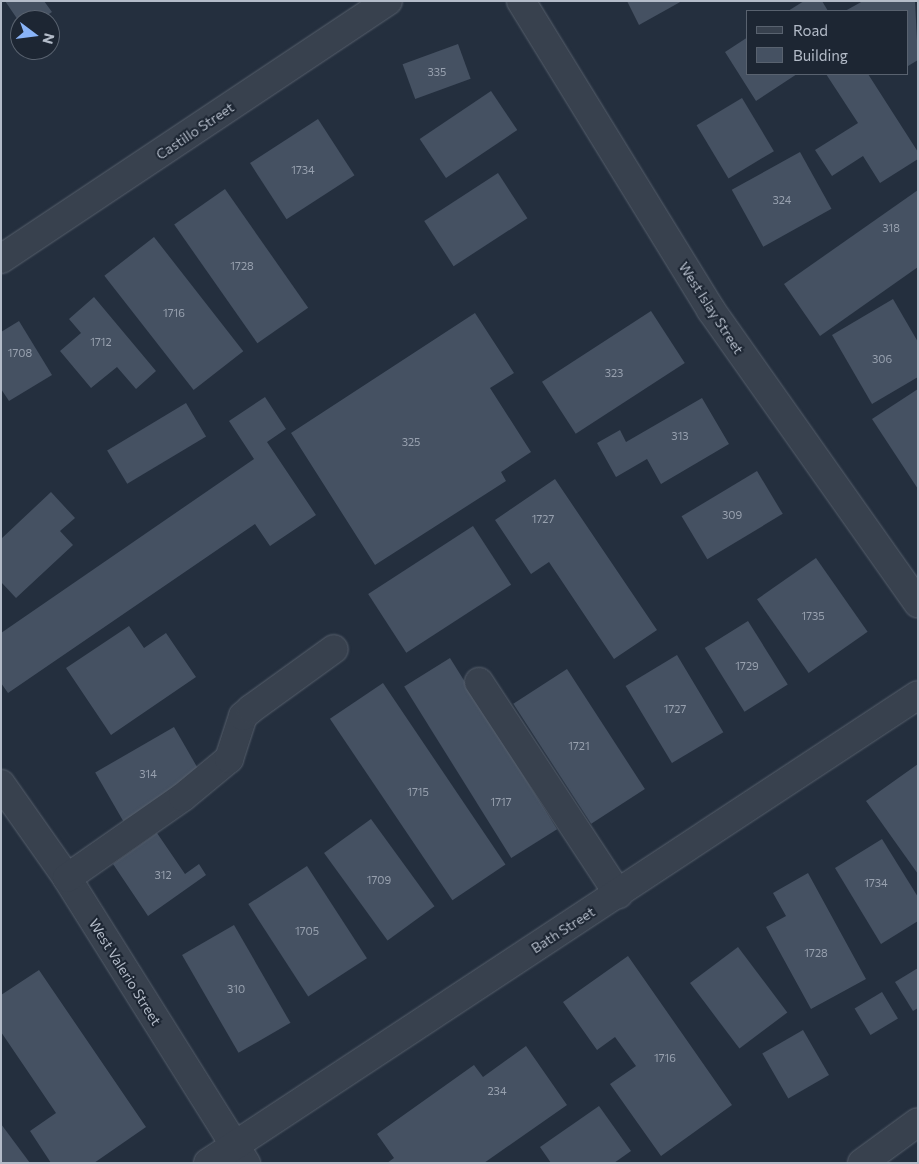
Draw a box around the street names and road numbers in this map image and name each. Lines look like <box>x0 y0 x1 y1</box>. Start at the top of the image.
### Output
street label: Castillo Street <box>153 99 237 163</box>
street label: West Islay Street <box>675 259 747 357</box>
street label: Bath Street <box>528 903 598 957</box>
street label: West Valerio Street <box>85 916 165 1028</box>

